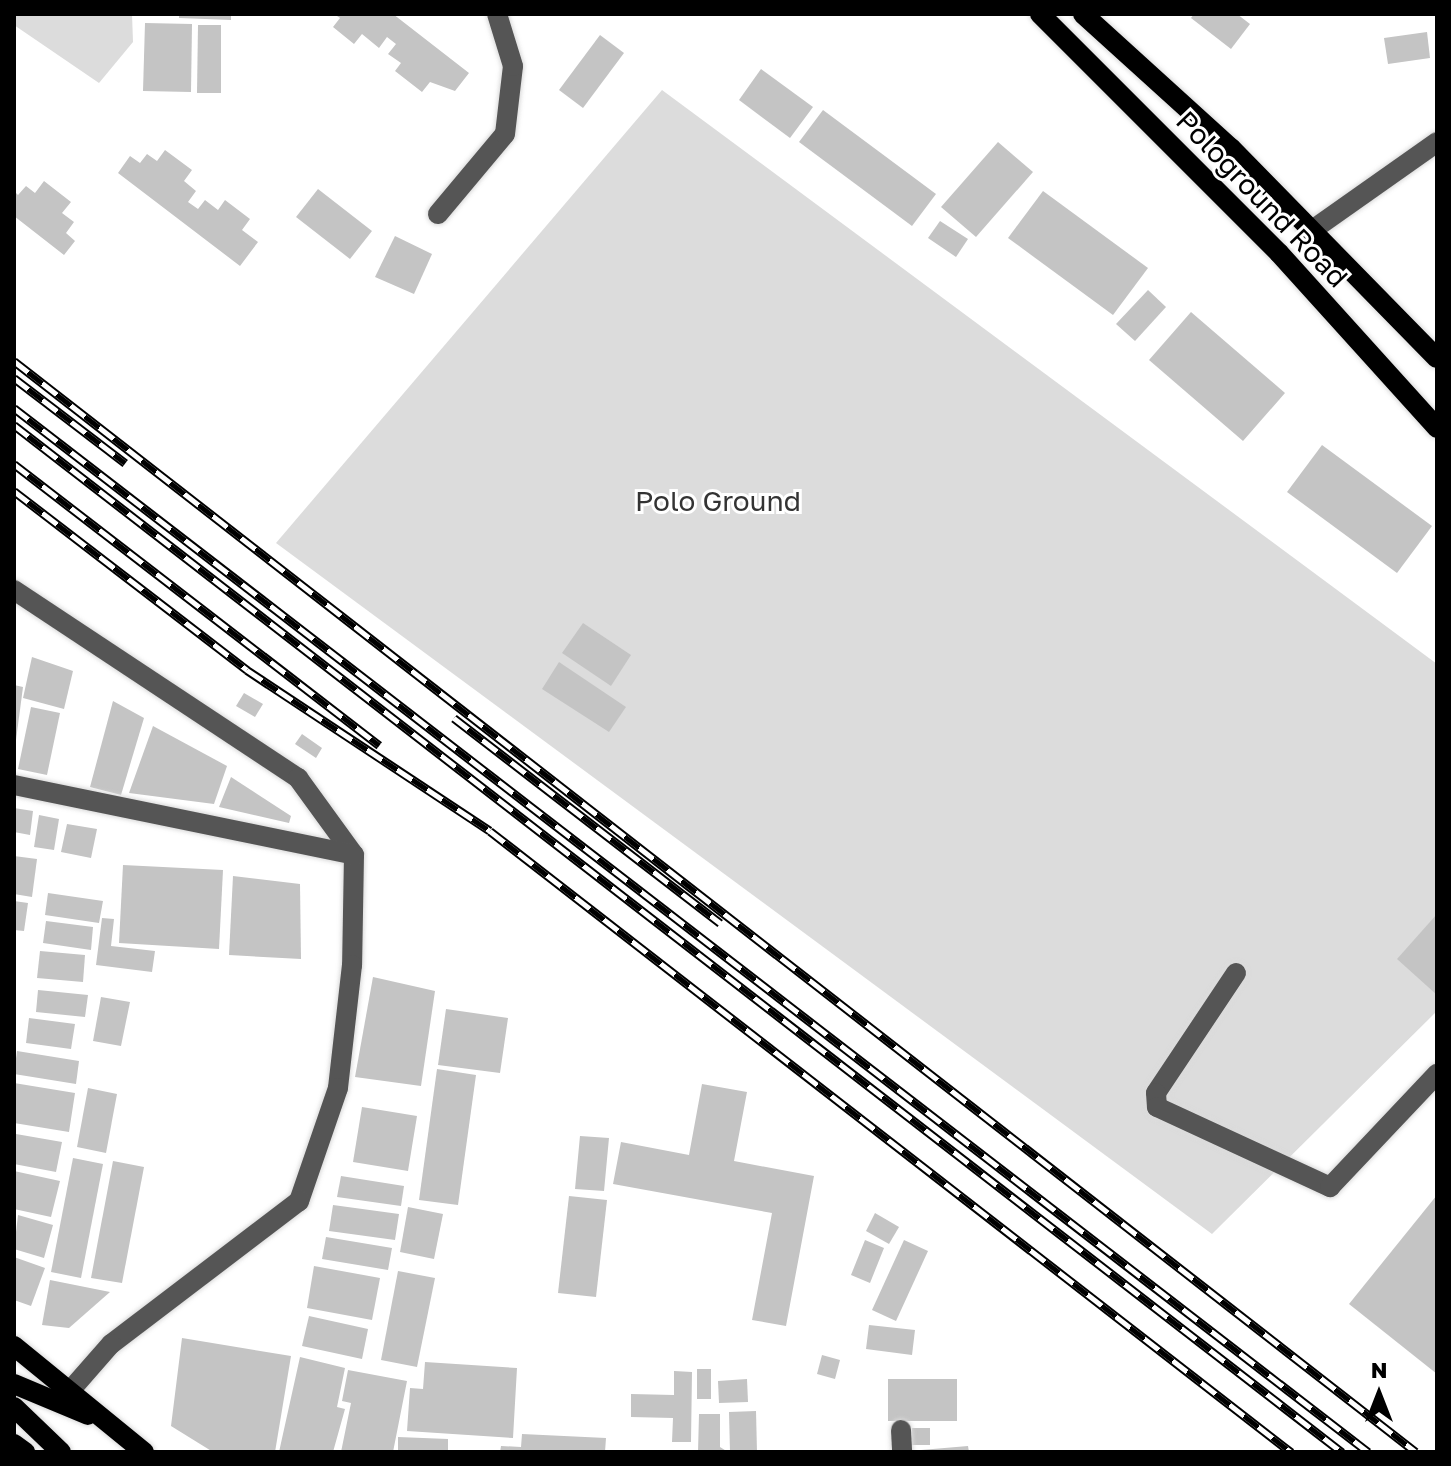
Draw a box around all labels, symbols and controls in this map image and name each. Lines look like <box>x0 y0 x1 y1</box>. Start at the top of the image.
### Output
street label: Pologround Road <box>1169 104 1355 294</box>
park label: Polo Ground <box>635 484 801 518</box>
north arrow <box>1339 1354 1419 1434</box>
text: N <box>1371 1356 1387 1383</box>

